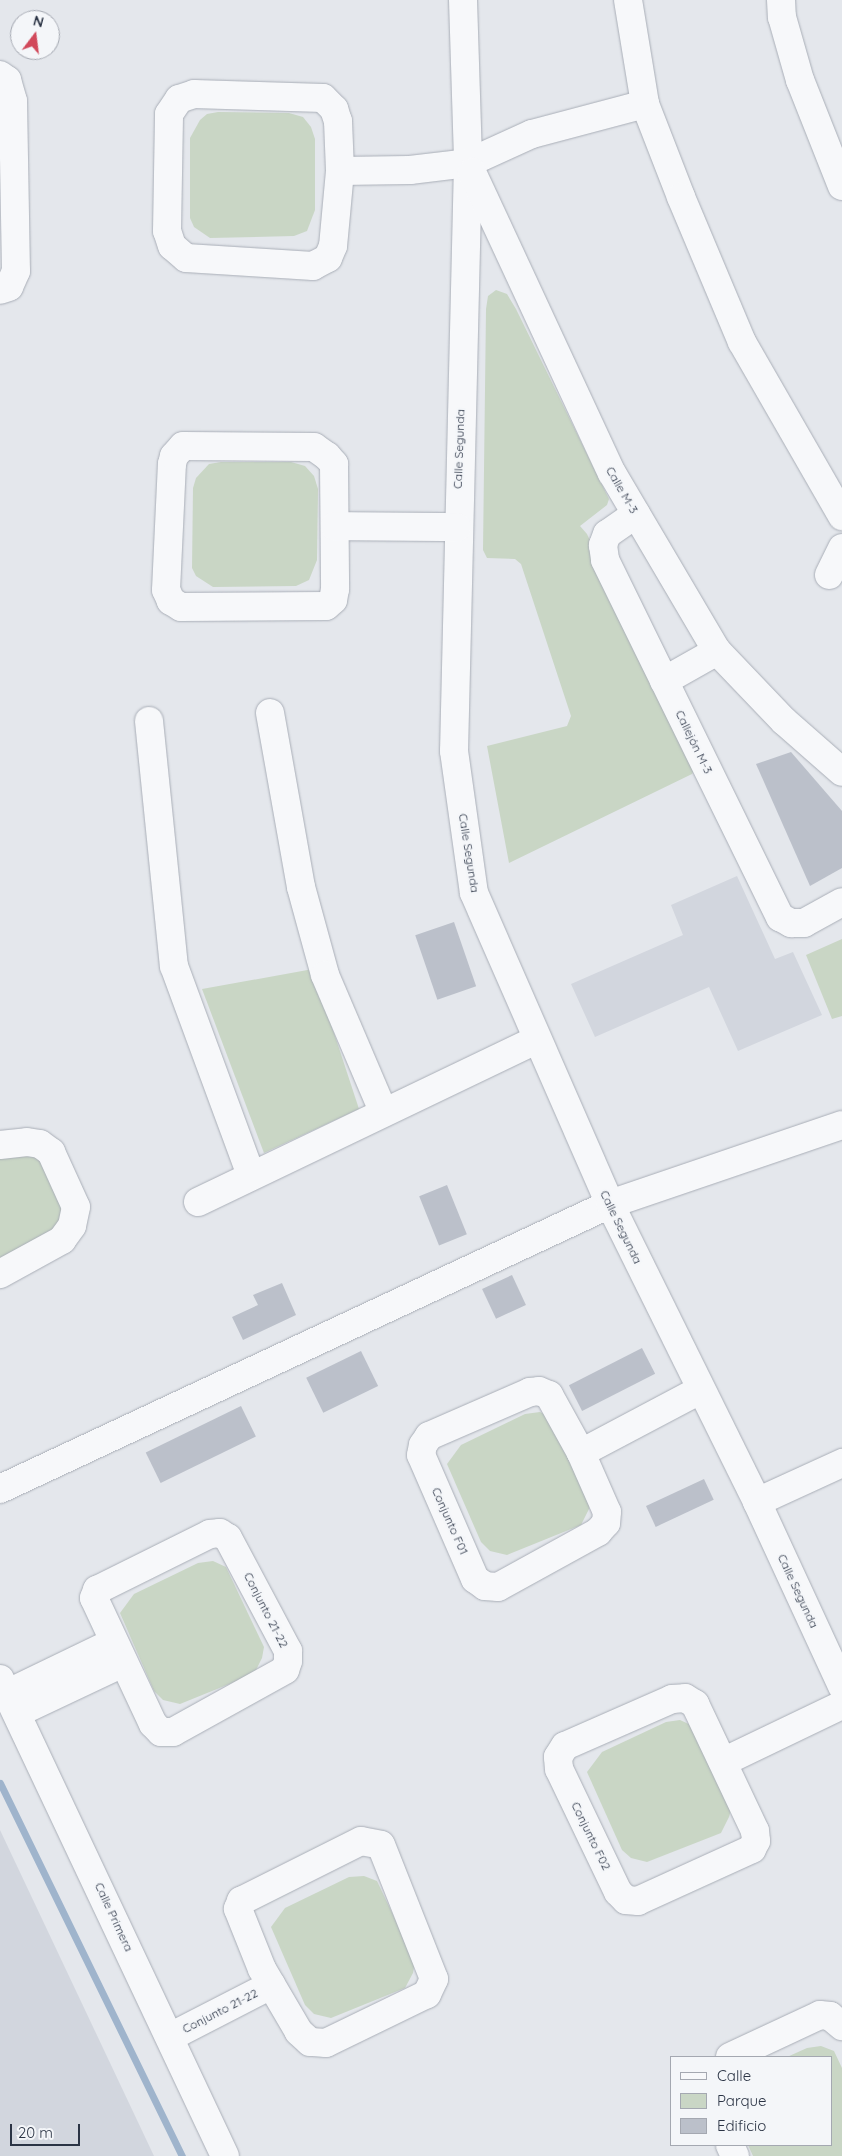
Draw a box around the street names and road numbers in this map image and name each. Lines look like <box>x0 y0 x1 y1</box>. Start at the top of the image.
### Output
street label: Calle Segunda <box>450 409 468 489</box>
street label: Calle M-3 <box>603 464 641 516</box>
street label: Callejón M-3 <box>672 708 716 776</box>
street label: Calle Segunda <box>456 813 482 893</box>
street label: Calle Segunda <box>597 1188 645 1266</box>
street label: Conjunto F01 <box>429 1485 471 1557</box>
street label: Calle Segunda <box>775 1552 821 1630</box>
street label: Conjunto 21-22 <box>241 1570 291 1650</box>
street label: Conjunto F02 <box>568 1800 614 1872</box>
street label: Calle Primera <box>92 1880 136 1954</box>
street label: Conjunto 21-22 <box>180 1986 260 2036</box>

